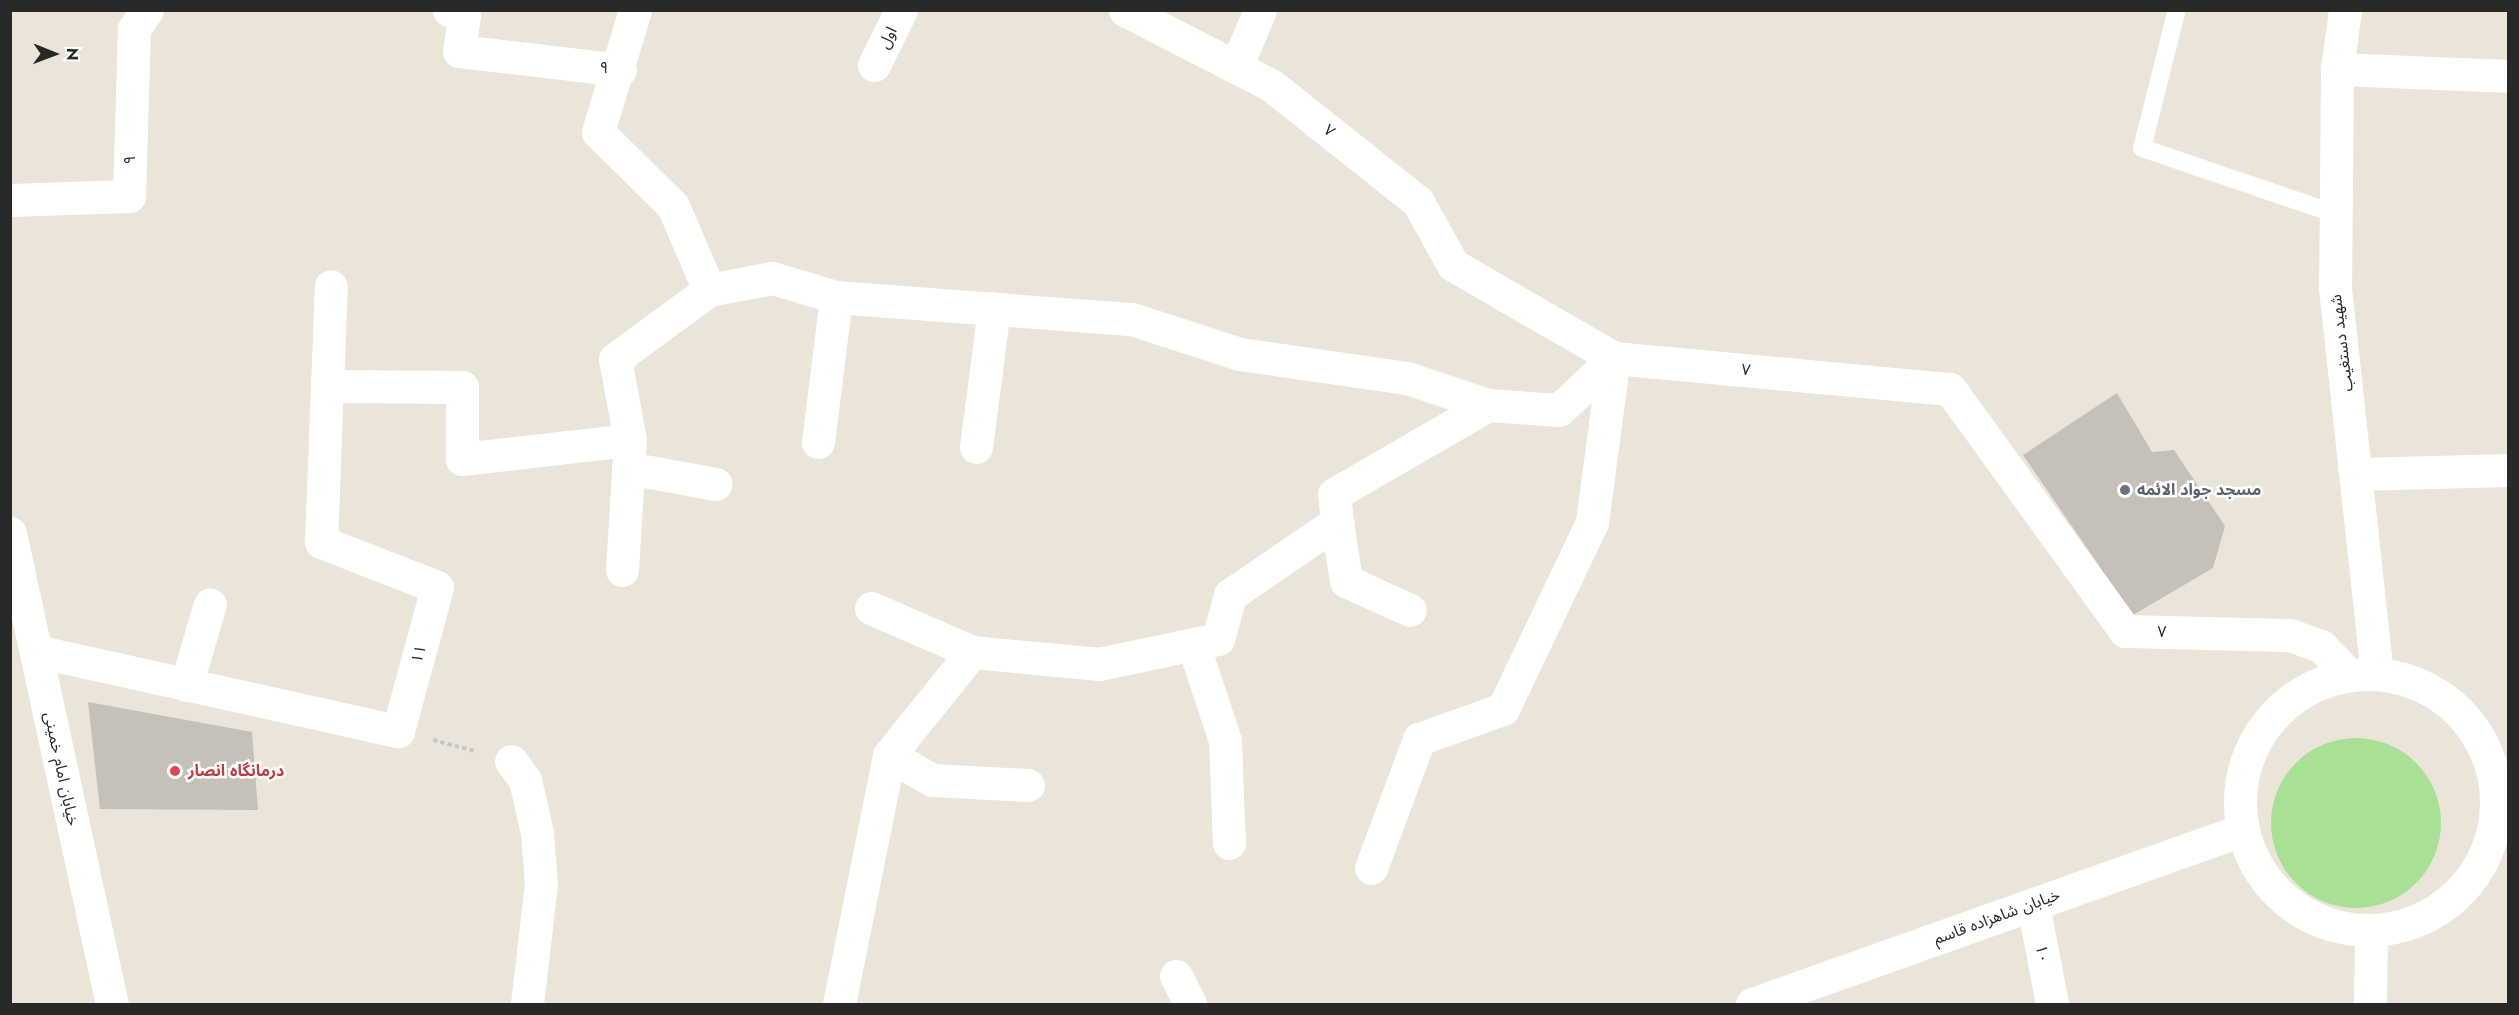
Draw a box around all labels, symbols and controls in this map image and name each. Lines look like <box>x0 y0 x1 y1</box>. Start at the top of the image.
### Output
north arrow <box>24 24 84 84</box>
street label: اول <box>875 24 901 52</box>
text: N <box>61 48 84 61</box>
street label: ۹ <box>598 58 610 78</box>
street label: ۷ <box>1319 121 1339 141</box>
street label: ۹ <box>120 155 140 165</box>
street label: شهید دستغیب <box>2327 293 2357 393</box>
street label: ۷ <box>1741 360 1751 380</box>
place label: مسجد جواد الائمه <box>2137 480 2261 500</box>
marker: مسجد جواد الائمه <box>2118 483 2132 497</box>
street label: ۷ <box>2157 622 2167 642</box>
street label: ۱۱ <box>407 643 431 665</box>
street label: خیابان امام خمینی <box>40 710 82 828</box>
place label: درمانگاه انصار <box>188 761 284 781</box>
marker: درمانگاه انصار <box>166 762 184 780</box>
street label: خیابان شاهزاده قاسم <box>1931 885 2063 949</box>
street label: ۱۰ <box>2031 943 2053 965</box>

